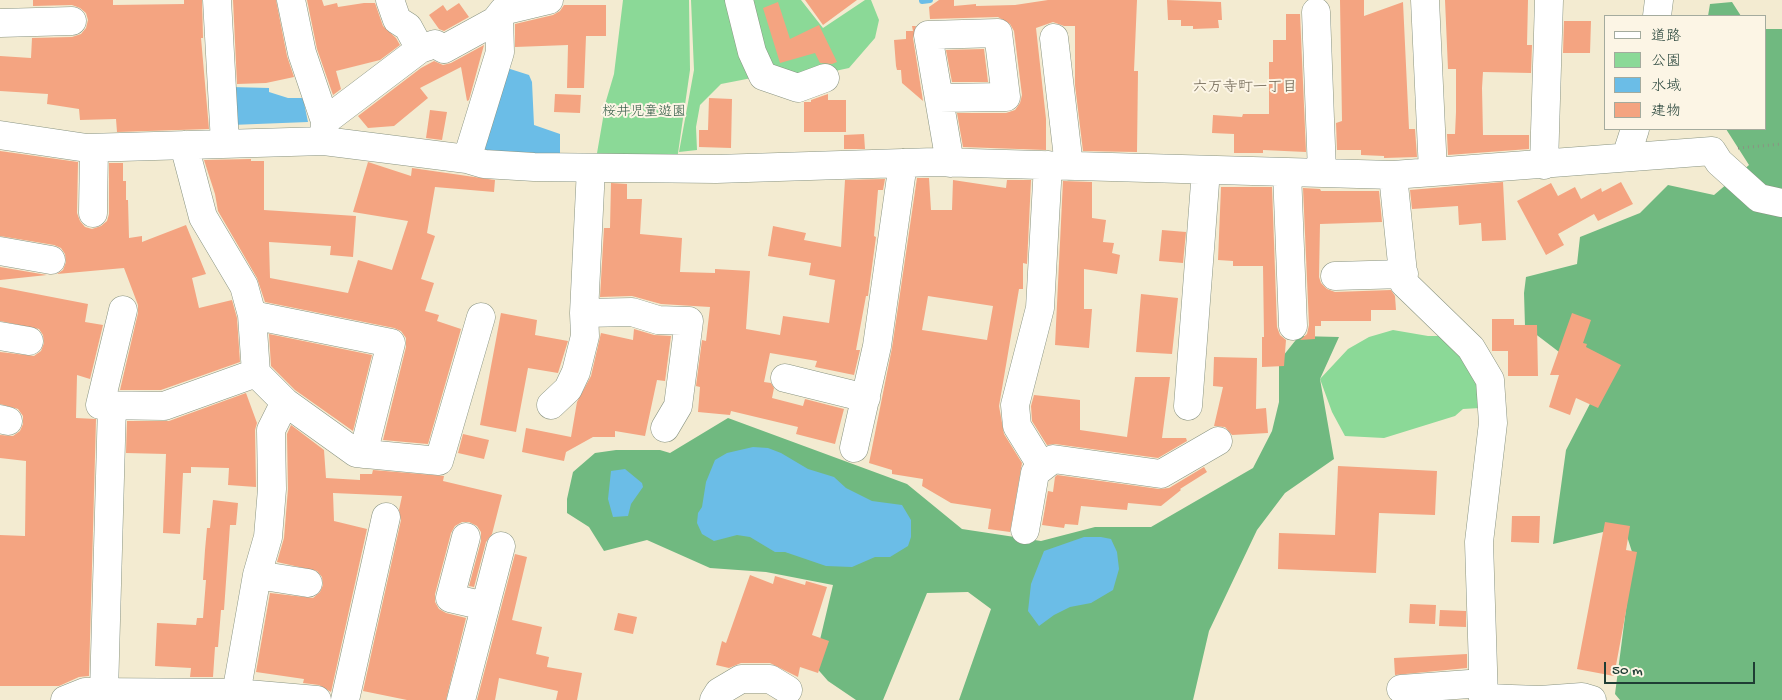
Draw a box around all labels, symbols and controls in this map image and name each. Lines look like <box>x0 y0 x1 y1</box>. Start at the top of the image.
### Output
legend <box>1604 15 1767 130</box>
text: 道路 <box>1651 28 1681 46</box>
text: 公園 <box>1651 53 1681 71</box>
text: 水域 <box>1651 78 1681 96</box>
district label: 六万寺町一丁目 <box>1193 80 1297 98</box>
text: 建物 <box>1651 103 1681 121</box>
park label: 桜井児童遊園 <box>602 105 686 121</box>
scale bar <box>1607 652 1758 684</box>
text: 50 m <box>1612 662 1643 680</box>

